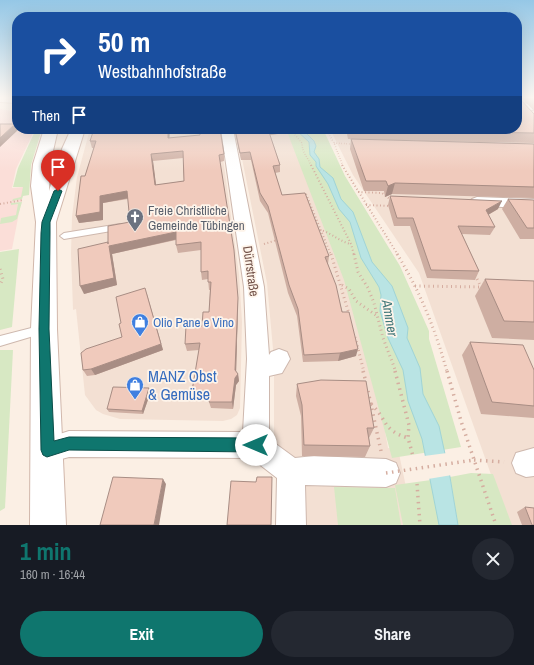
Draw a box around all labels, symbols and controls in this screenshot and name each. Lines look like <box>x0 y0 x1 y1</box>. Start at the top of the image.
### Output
text: 50 m <box>98 23 150 61</box>
icon: right <box>32 28 84 80</box>
text: Westbahnhofstraße <box>98 59 227 84</box>
icon: arrive <box>68 104 90 126</box>
text: Then <box>32 105 60 126</box>
pin <box>41 150 75 191</box>
icon: arrive <box>47 156 69 178</box>
place label: Freie Christliche Gemeinde Tübingen <box>148 202 245 234</box>
church icon: Freie Christliche Gemeinde Tübingen <box>125 207 145 232</box>
street label: Dürrstraße <box>239 245 263 297</box>
water label: Ammer <box>378 297 402 339</box>
shop icon: Olio Pane e Vino <box>130 312 150 337</box>
place label: Olio Pane e Vino <box>153 314 234 331</box>
place label: MANZ Obst & Gemüse <box>148 365 217 405</box>
shop icon: MANZ Obst & Gemüse <box>125 375 145 400</box>
position arrow <box>235 424 277 466</box>
text: 1 min <box>20 535 71 567</box>
button: close <box>472 538 514 580</box>
text: 160 m · 16:44 <box>20 566 85 583</box>
button: Exit <box>20 611 263 657</box>
button: Share <box>271 611 514 657</box>

